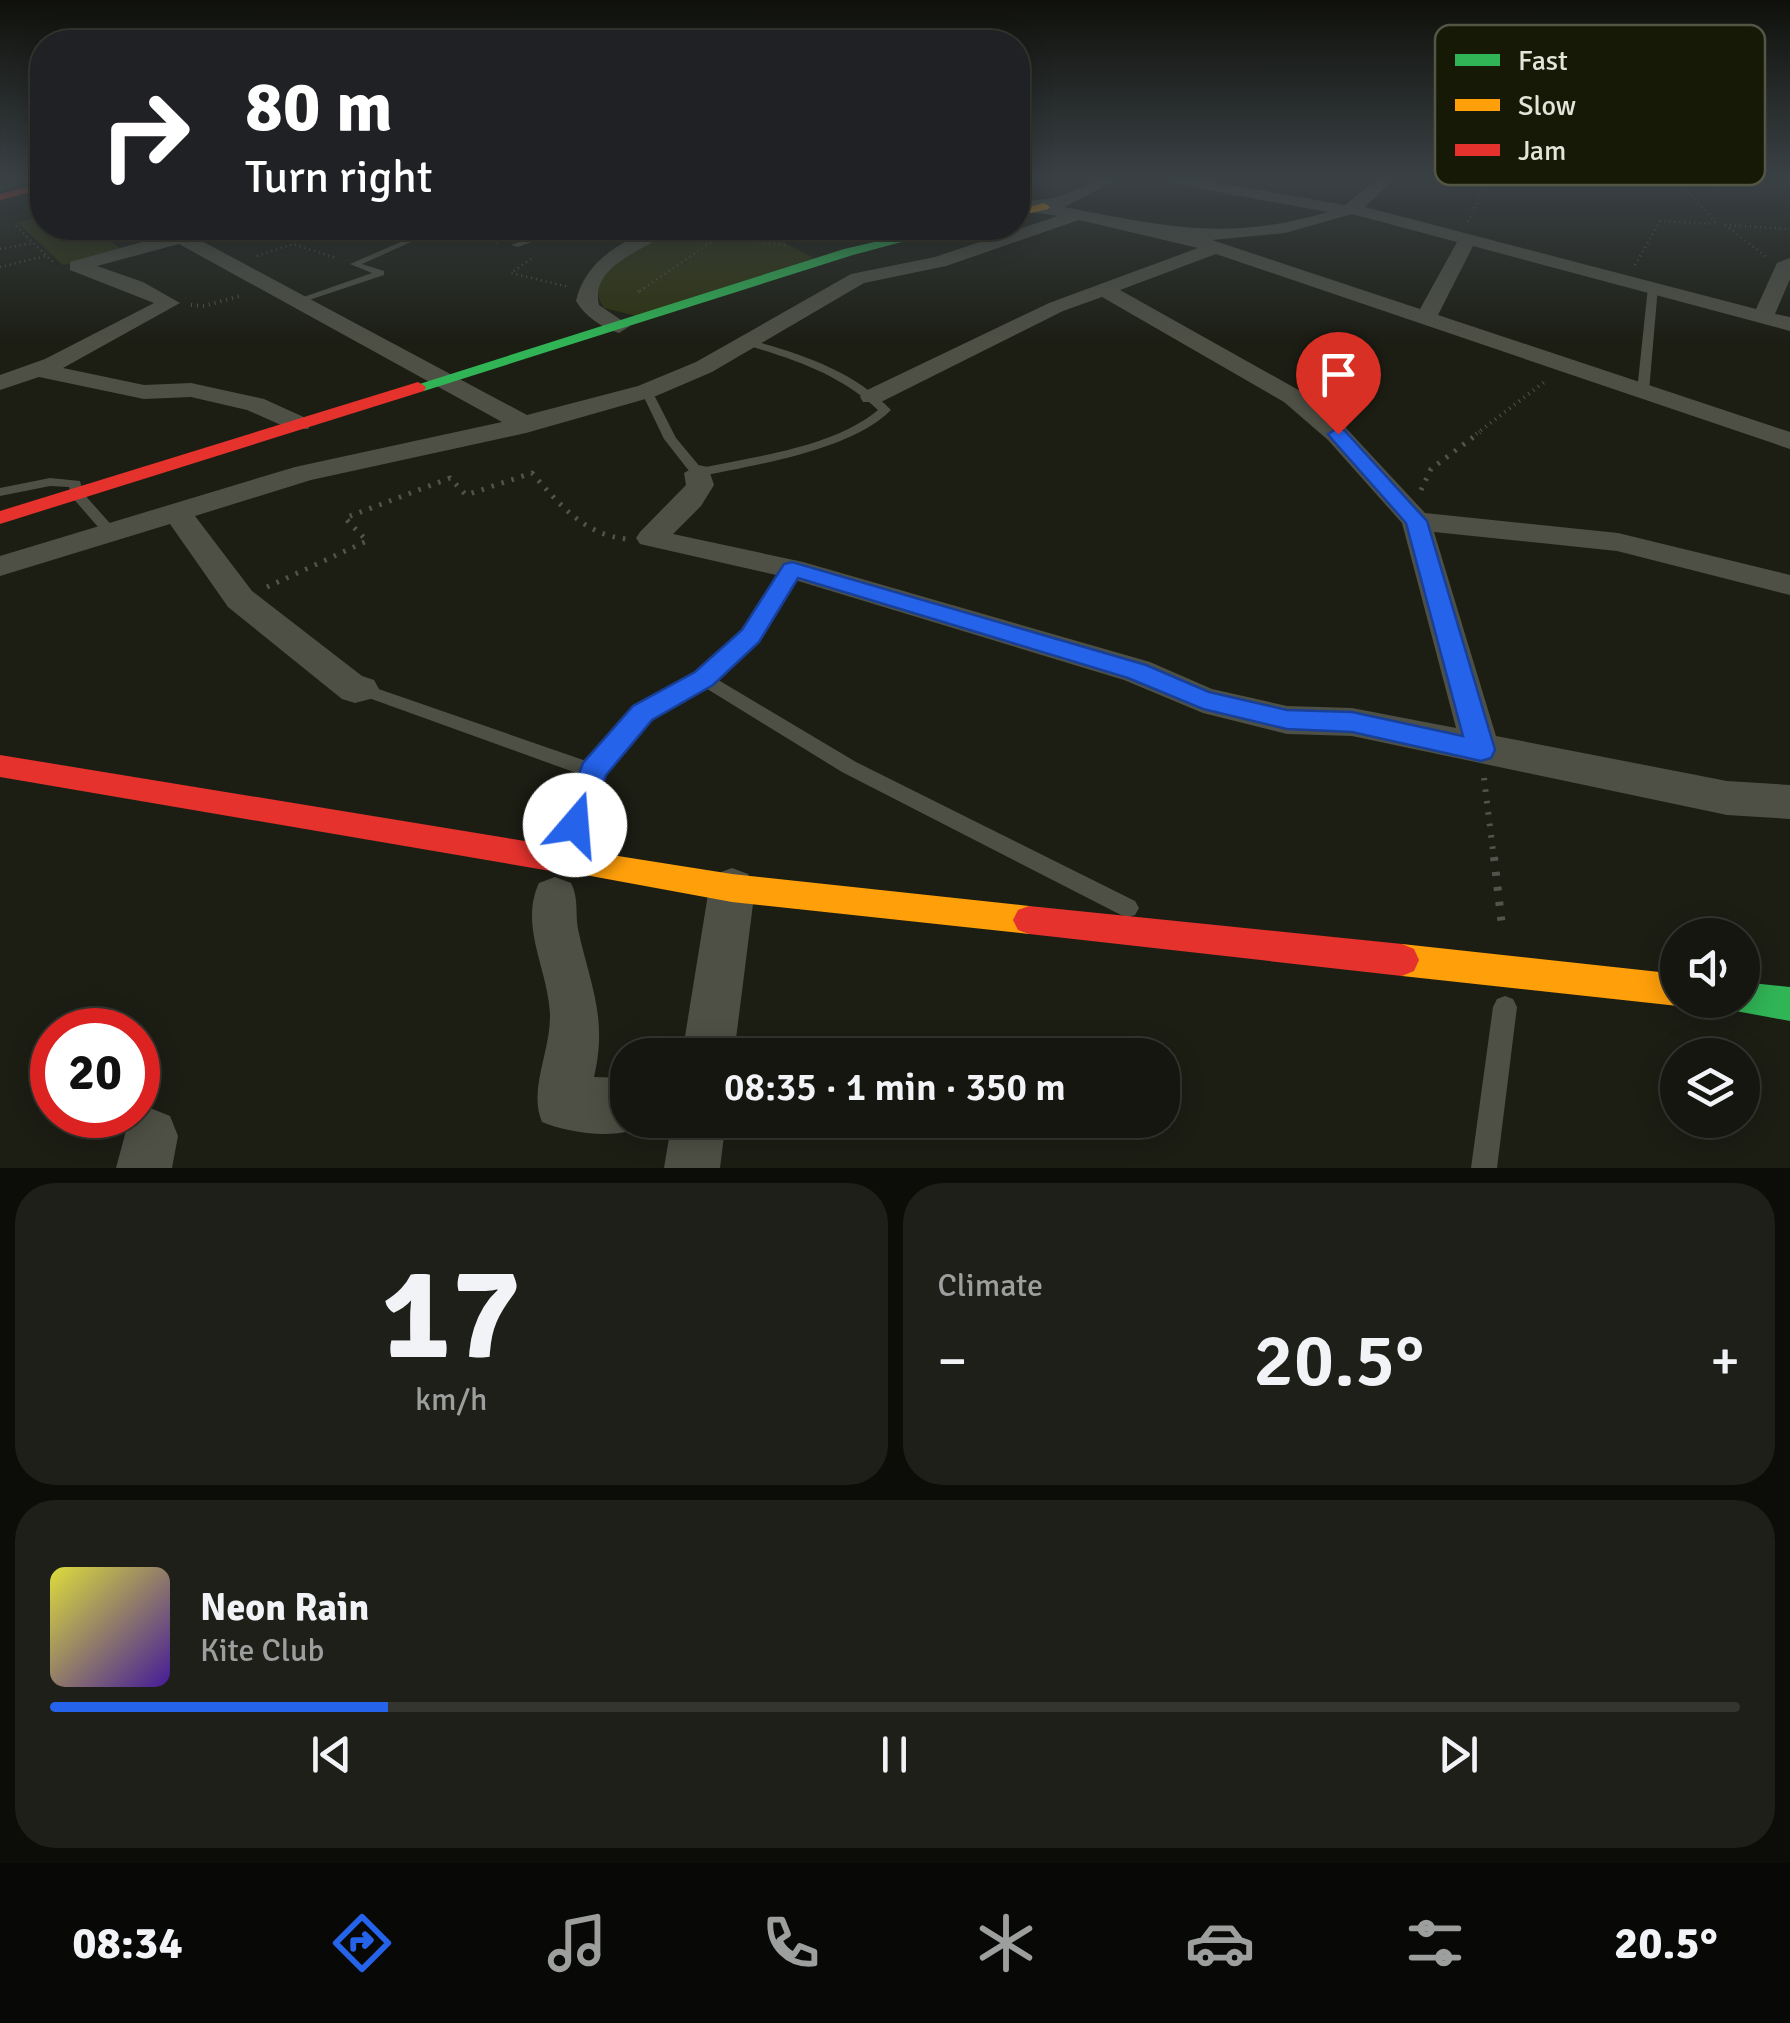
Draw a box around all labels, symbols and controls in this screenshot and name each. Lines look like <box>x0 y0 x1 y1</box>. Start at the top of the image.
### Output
legend <box>1435 25 1765 185</box>
text: Fast <box>1518 44 1568 78</box>
text: 80 m <box>245 64 393 150</box>
icon: right <box>80 70 210 200</box>
text: Slow <box>1518 89 1576 123</box>
text: Jam <box>1518 134 1566 168</box>
text: Turn right <box>245 150 433 205</box>
pin <box>1296 332 1381 435</box>
icon: arrive <box>1311 347 1366 402</box>
position arrow <box>523 773 627 877</box>
map controls <box>1660 918 1760 1138</box>
button: sound <box>1660 918 1760 1018</box>
speed limit sign: 20 <box>30 1008 160 1138</box>
button: layers <box>1660 1038 1760 1138</box>
text: 08:35 · 1 min · 350 m <box>724 1064 1066 1111</box>
text: 17 <box>381 1235 521 1395</box>
text: Climate <box>938 1266 1043 1305</box>
text: 20.5° <box>1253 1314 1424 1407</box>
text: − <box>938 1327 967 1395</box>
text: + <box>1710 1327 1740 1395</box>
text: km/h <box>415 1380 487 1419</box>
text: Neon Rain <box>200 1584 369 1631</box>
text: Kite Club <box>200 1631 324 1670</box>
icon: previous <box>304 1727 359 1782</box>
icon: pause <box>867 1727 922 1782</box>
icon: next <box>1431 1727 1486 1782</box>
icon: directions <box>327 1908 397 1978</box>
icon: music <box>542 1908 612 1978</box>
icon: phone <box>756 1908 826 1978</box>
icon: climate <box>971 1908 1041 1978</box>
icon: car <box>1185 1908 1255 1978</box>
icon: filters <box>1400 1908 1470 1978</box>
text: 08:34 <box>72 1916 183 1971</box>
text: 20.5° <box>1614 1916 1718 1971</box>

